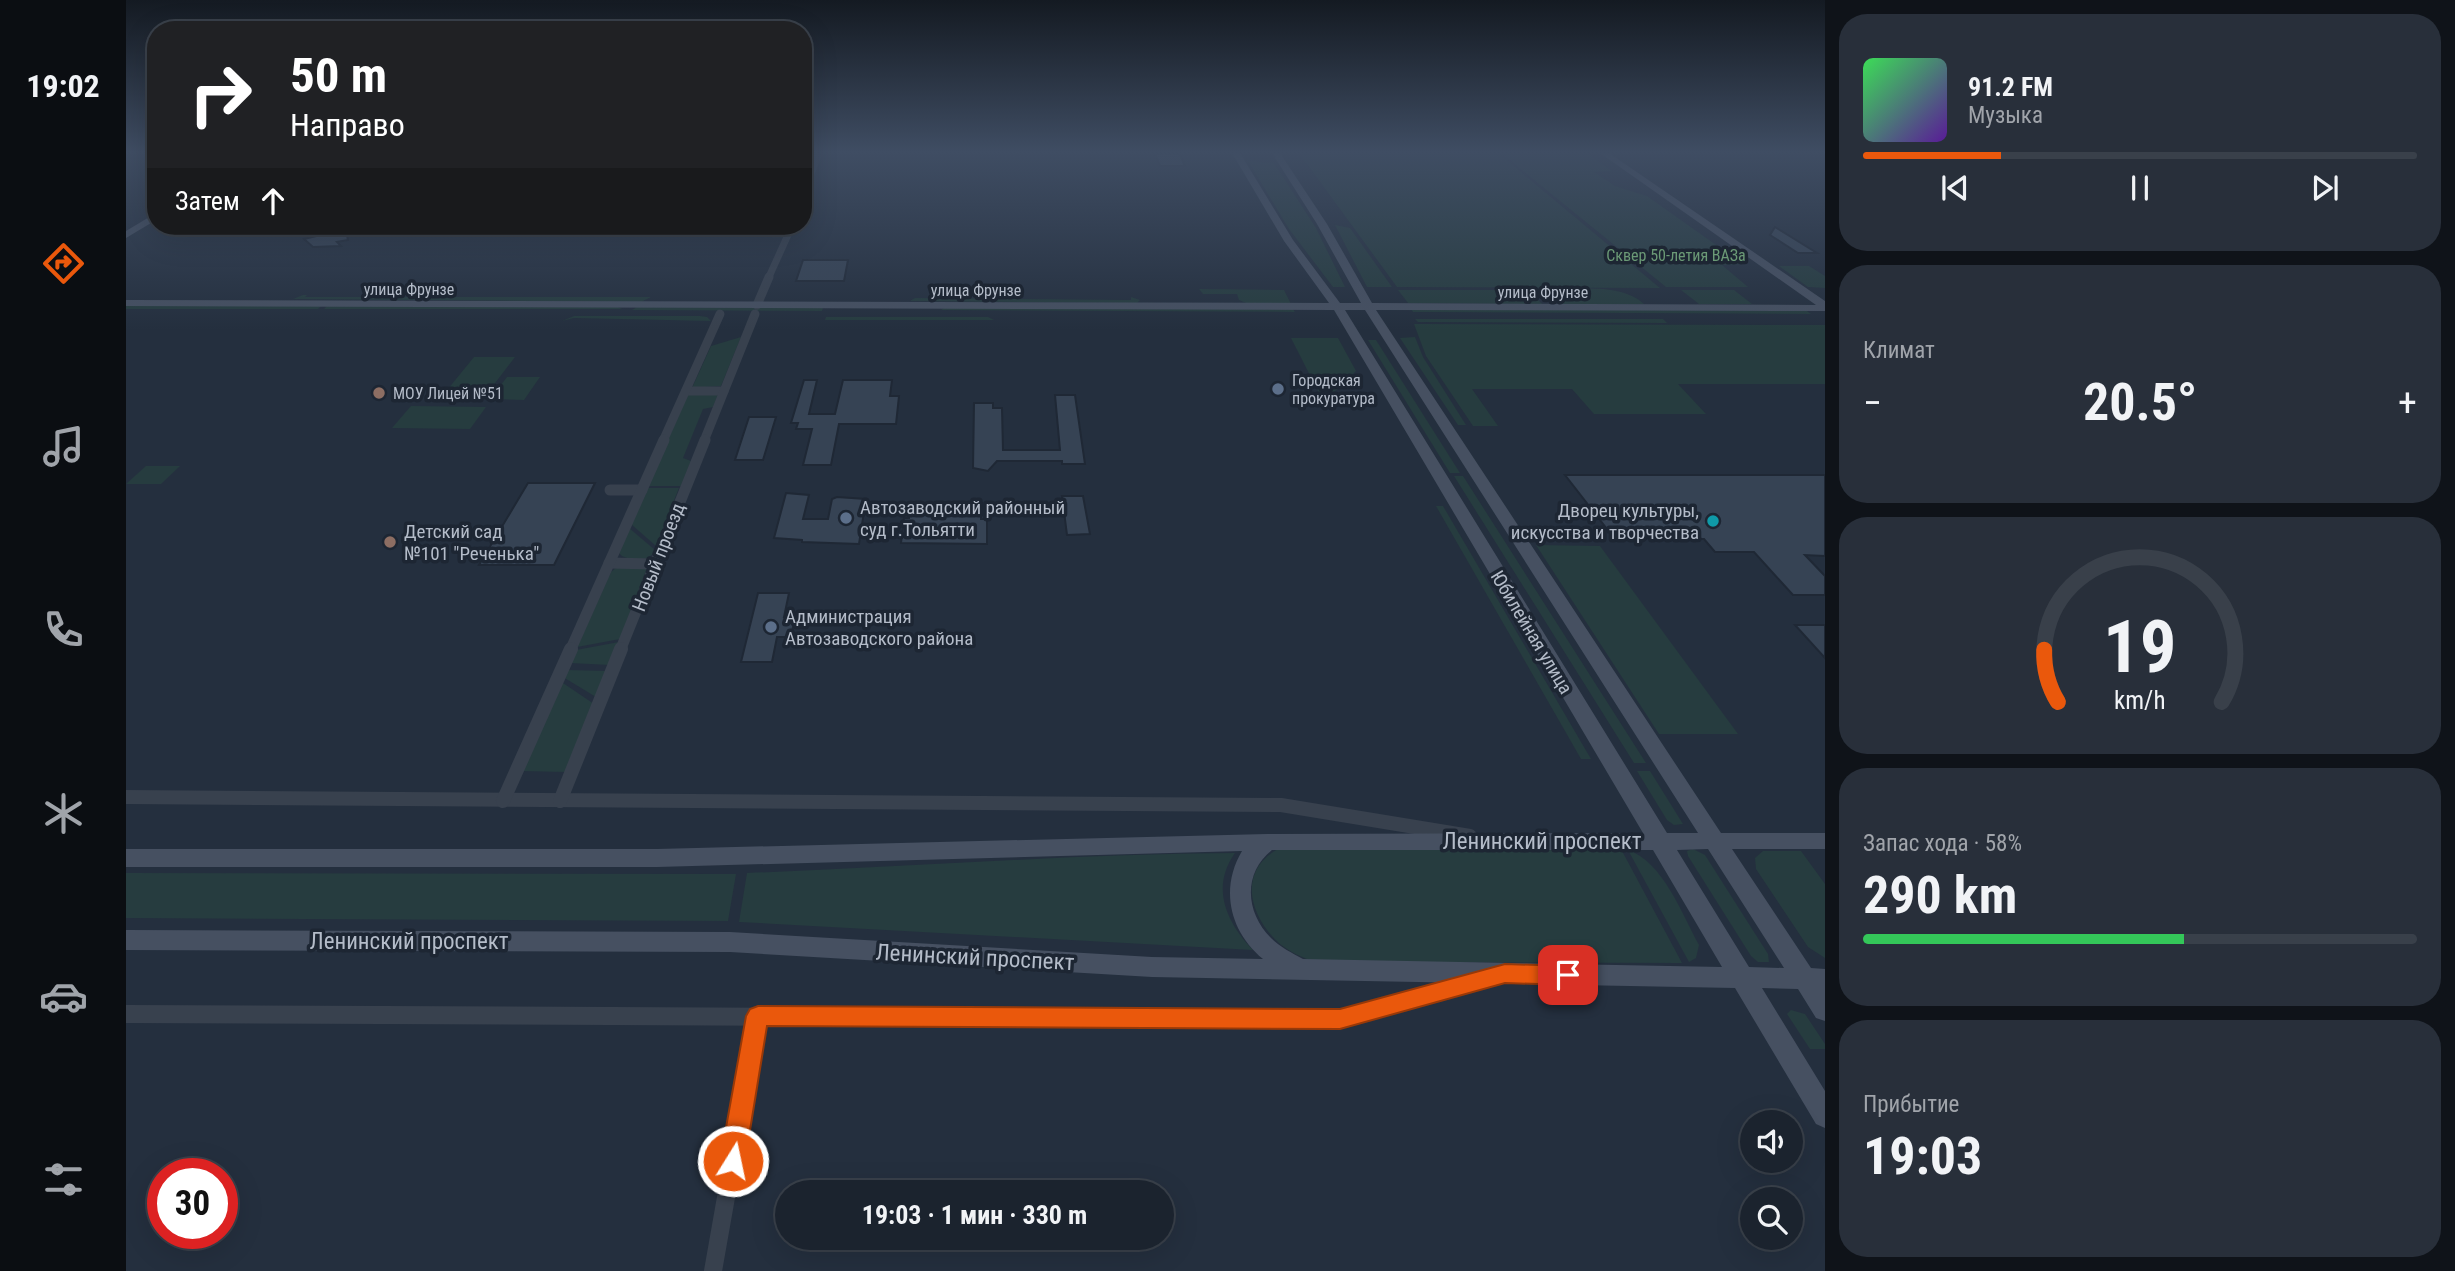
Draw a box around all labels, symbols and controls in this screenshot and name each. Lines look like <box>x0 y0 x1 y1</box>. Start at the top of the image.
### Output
text: 50 m <box>290 47 387 104</box>
icon: right <box>175 49 266 140</box>
text: 19:02 <box>26 67 100 105</box>
text: 91.2 FM <box>1968 72 2053 102</box>
text: Музыка <box>1968 102 2043 129</box>
text: Направо <box>290 106 405 144</box>
icon: previous <box>1936 169 1974 207</box>
icon: pause <box>2121 169 2159 207</box>
icon: next <box>2306 169 2344 207</box>
icon: ahead <box>254 182 292 220</box>
text: Затем <box>175 186 240 216</box>
icon: directions <box>39 239 88 288</box>
park label: Сквер 50-летия ВАЗа <box>1606 246 1746 265</box>
street label: улица Фрунзе <box>364 280 454 299</box>
street label: улица Фрунзе <box>931 281 1021 300</box>
street label: улица Фрунзе <box>1498 283 1588 302</box>
text: Климат <box>1863 337 1935 364</box>
place label: Городская прокуратура <box>1292 371 1375 408</box>
text: 20.5° <box>2083 372 2197 433</box>
marker: Городская прокуратура <box>1270 381 1286 397</box>
text: − <box>1863 381 1882 425</box>
text: + <box>2398 381 2417 425</box>
place label: МОУ Лицей №51 <box>393 384 503 403</box>
marker: МОУ Лицей №51 <box>371 385 387 401</box>
icon: music <box>39 422 88 471</box>
place label: Автозаводский районный суд г.Тольятти <box>860 496 1065 541</box>
place label: Дворец культуры, искусства и творчества <box>1511 499 1699 544</box>
street label: Новый проезд <box>627 500 690 615</box>
marker: Автозаводский районный суд г.Тольятти <box>838 510 854 526</box>
marker: Дворец культуры, искусства и творчества <box>1705 513 1721 529</box>
place label: Детский сад №101 "Реченька" <box>404 520 539 565</box>
marker: Детский сад №101 "Реченька" <box>382 534 398 550</box>
street label: Юбилейная улица <box>1486 566 1577 698</box>
text: 19 <box>2103 604 2177 690</box>
icon: phone <box>39 605 88 654</box>
place label: Администрация Автозаводского района <box>785 605 973 650</box>
marker: Администрация Автозаводского района <box>763 619 779 635</box>
text: km/h <box>2114 685 2166 714</box>
icon: climate <box>39 789 88 838</box>
street label: Ленинский проспект <box>1443 828 1642 855</box>
text: Запас хода · 58% <box>1863 830 2022 857</box>
text: 290 km <box>1863 865 2017 926</box>
street label: Ленинский проспект <box>310 928 509 955</box>
street label: Ленинский проспект <box>875 939 1075 976</box>
pin <box>1538 945 1598 1005</box>
icon: arrive <box>1549 956 1587 994</box>
icon: car <box>39 972 88 1021</box>
text: Прибытие <box>1863 1091 1959 1118</box>
map controls <box>1740 1110 1803 1250</box>
button: sound <box>1740 1110 1803 1173</box>
position arrow <box>696 1124 770 1198</box>
text: 19:03 <box>1863 1126 1982 1187</box>
icon: filters <box>39 1155 88 1204</box>
speed limit sign: 30 <box>147 1158 238 1249</box>
button: search <box>1740 1187 1803 1250</box>
text: 19:03 · 1 мин · 330 m <box>862 1200 1087 1230</box>

